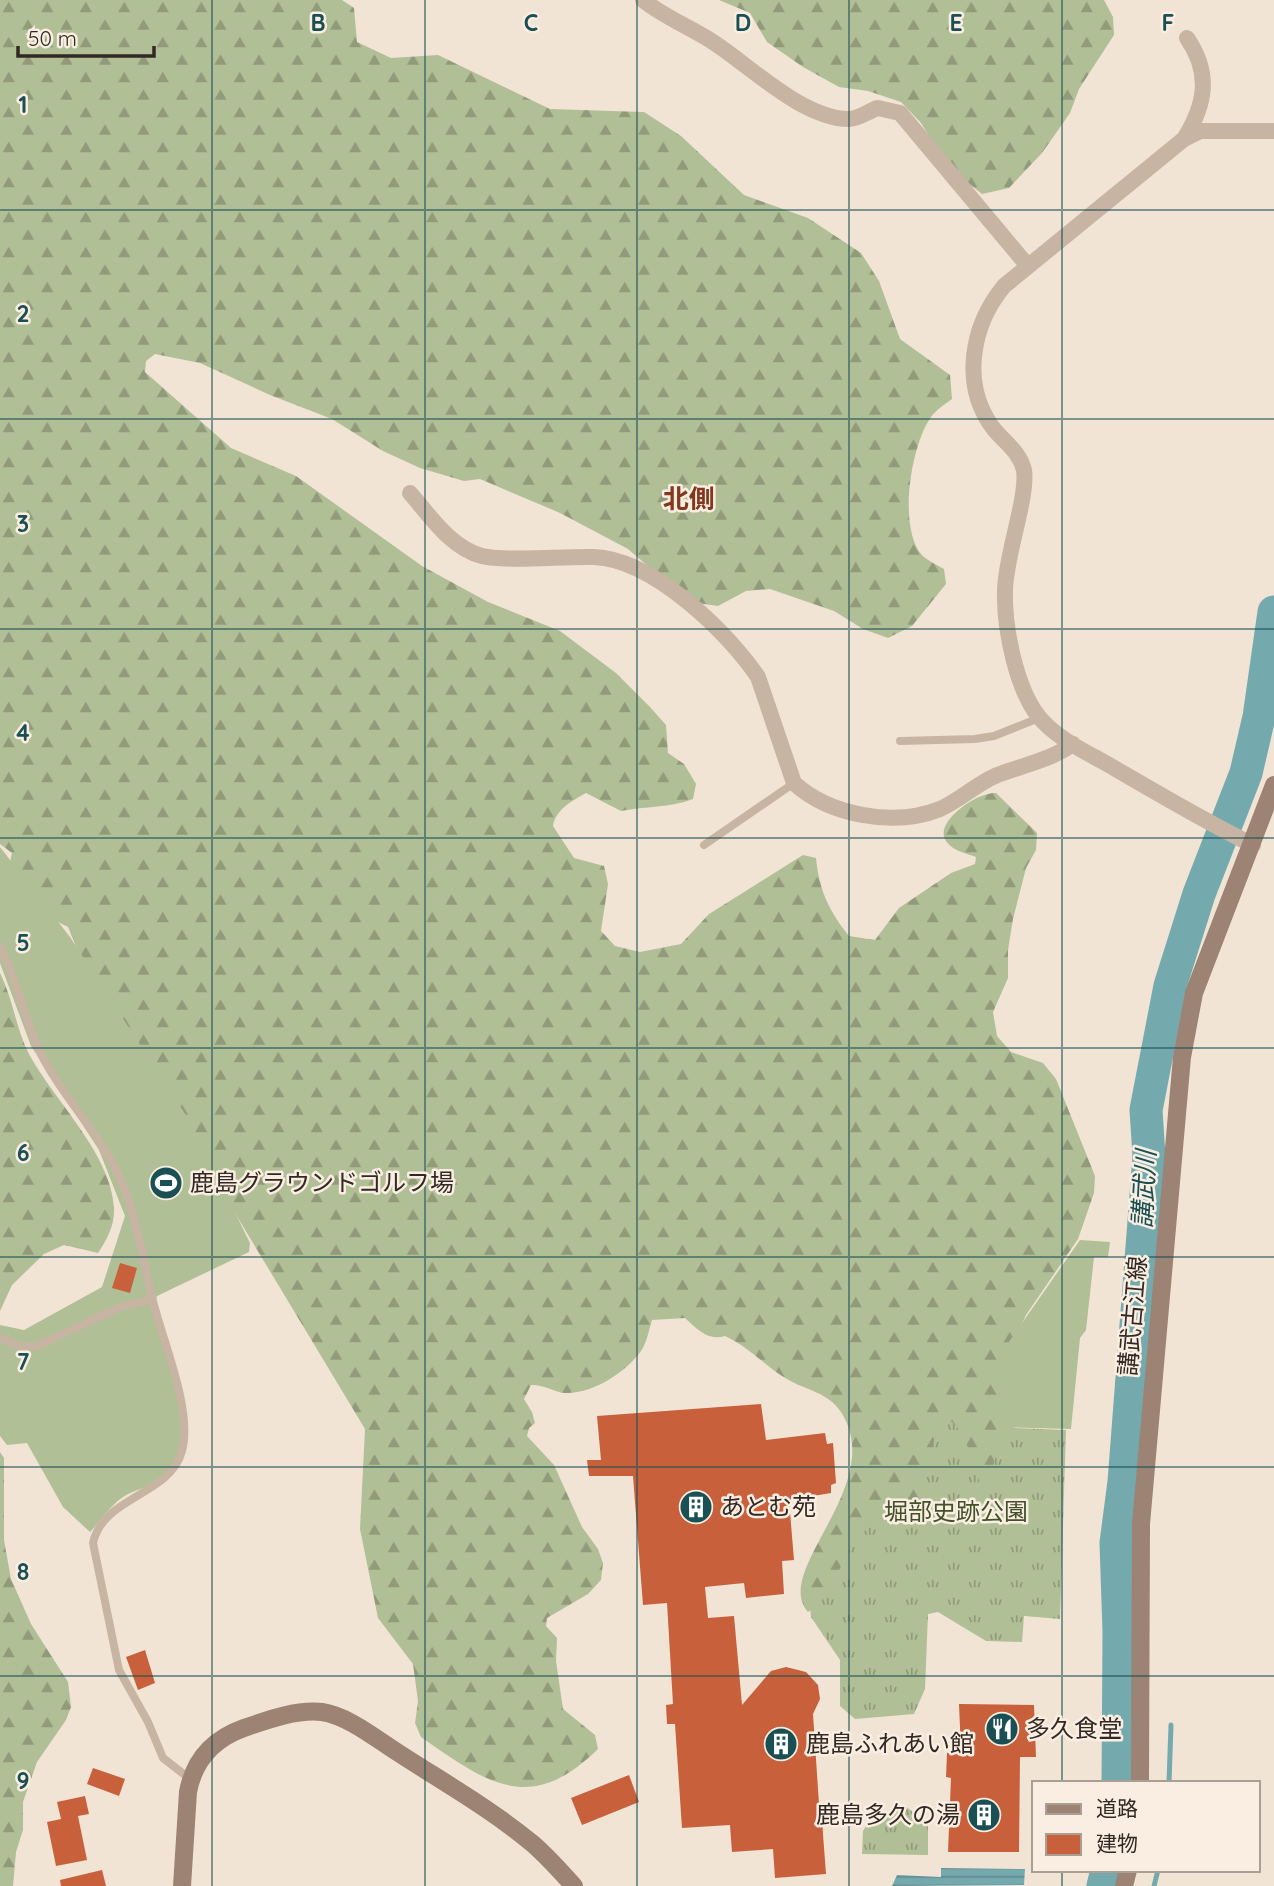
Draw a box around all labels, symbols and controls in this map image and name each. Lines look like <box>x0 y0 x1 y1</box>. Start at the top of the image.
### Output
text: B <box>310 8 326 37</box>
text: C <box>524 8 538 37</box>
text: D <box>735 8 751 37</box>
text: E <box>949 8 963 37</box>
text: F <box>1162 8 1174 37</box>
scale bar <box>18 14 154 58</box>
text: 50 m <box>28 25 77 51</box>
text: 1 <box>19 90 27 119</box>
text: 2 <box>16 299 30 328</box>
district label: 北側 <box>663 482 715 515</box>
text: 3 <box>17 509 29 538</box>
text: 4 <box>16 718 30 747</box>
text: 5 <box>16 928 30 957</box>
text: 6 <box>17 1138 29 1167</box>
water label: 講武川 <box>1125 1146 1162 1229</box>
sports icon: 鹿島グラウンドゴルフ場 <box>147 1164 185 1202</box>
place label: 鹿島グラウンドゴルフ場 <box>190 1167 454 1197</box>
street label: 講武古江線 <box>1112 1255 1152 1377</box>
text: 7 <box>17 1347 30 1376</box>
building icon: あとむ苑 <box>677 1488 715 1526</box>
place label: あとむ苑 <box>720 1491 816 1521</box>
park label: 堀部史跡公園 <box>884 1496 1028 1526</box>
text: 8 <box>17 1557 29 1586</box>
restaurant icon: 多久食堂 <box>983 1710 1021 1748</box>
place label: 多久食堂 <box>1026 1713 1122 1743</box>
building icon: 鹿島ふれあい館 <box>762 1725 800 1763</box>
place label: 鹿島ふれあい館 <box>806 1728 974 1758</box>
text: 9 <box>16 1766 30 1795</box>
legend <box>1032 1781 1260 1872</box>
text: 道路 <box>1096 1795 1138 1821</box>
building icon: 鹿島多久の湯 <box>965 1796 1003 1834</box>
place label: 鹿島多久の湯 <box>816 1799 960 1829</box>
text: 建物 <box>1096 1830 1138 1856</box>

